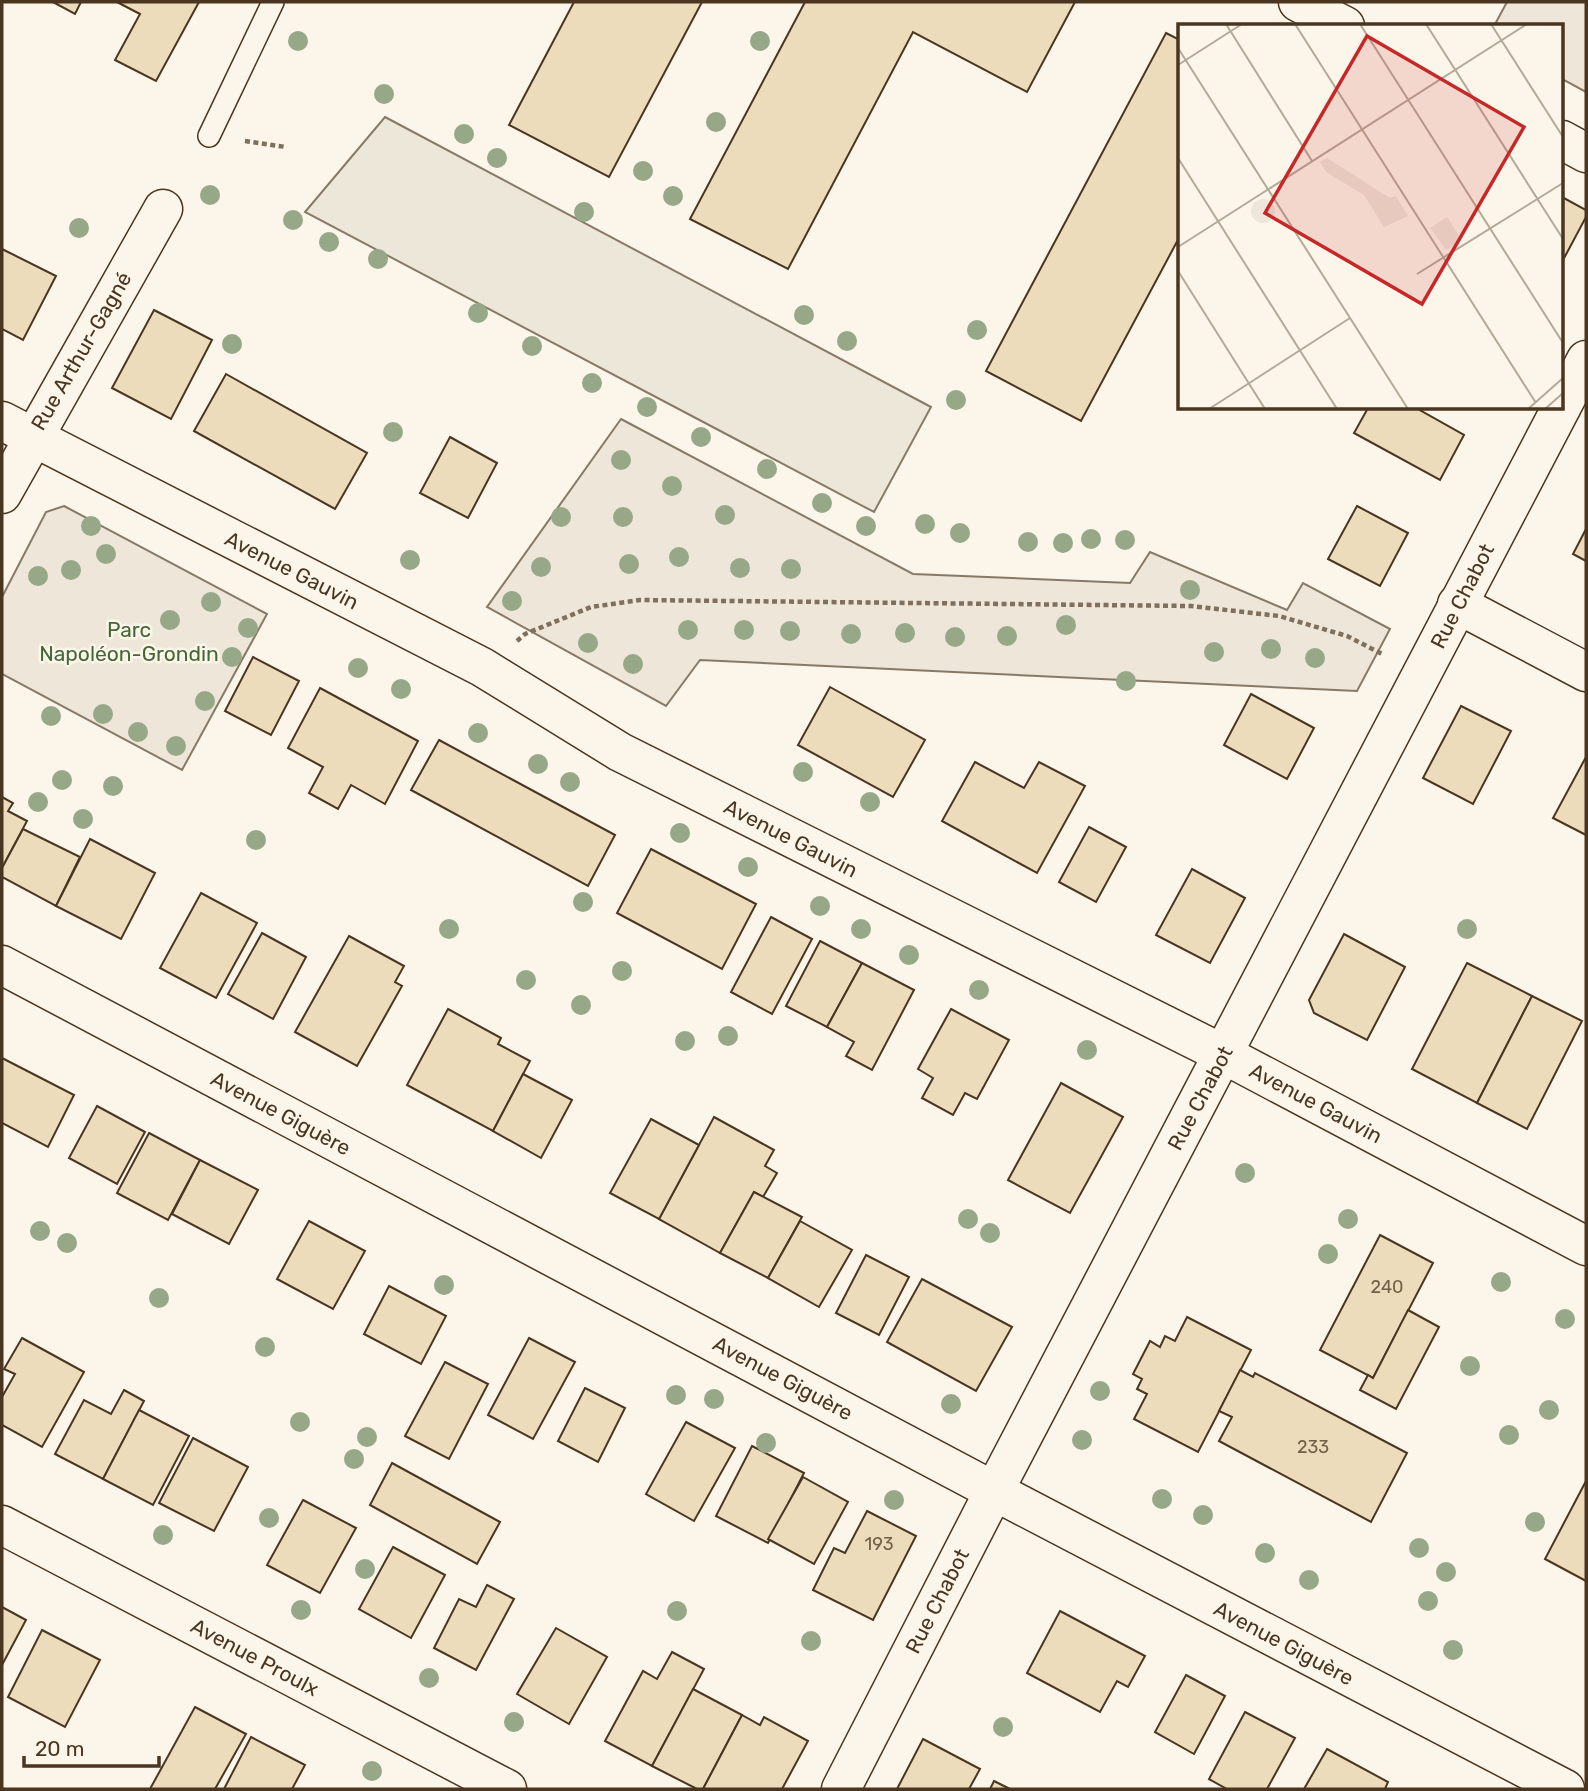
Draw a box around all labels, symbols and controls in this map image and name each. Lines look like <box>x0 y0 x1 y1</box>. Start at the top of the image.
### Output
inset map <box>1178 24 1564 410</box>
street label: Rue Arthur-Gagné <box>26 267 136 435</box>
street label: Avenue Gauvin <box>221 526 363 614</box>
street label: Rue Chabot <box>1425 539 1499 653</box>
park label: Parc Napoléon-Grondin <box>39 617 219 666</box>
street label: Avenue Gauvin <box>720 794 862 882</box>
street label: Rue Chabot <box>1162 1042 1238 1154</box>
street label: Avenue Gauvin <box>1245 1058 1387 1148</box>
street label: Avenue Giguère <box>207 1066 355 1160</box>
house number: 240 <box>1371 1276 1404 1298</box>
street label: Avenue Giguère <box>709 1331 857 1425</box>
house number: 233 <box>1297 1436 1329 1458</box>
house number: 193 <box>865 1533 893 1555</box>
street label: Rue Chabot <box>900 1544 974 1658</box>
street label: Avenue Giguère <box>1210 1596 1358 1690</box>
street label: Avenue Proulx <box>187 1613 323 1701</box>
scale bar <box>24 1724 159 1768</box>
text: 20 m <box>35 1736 84 1761</box>

